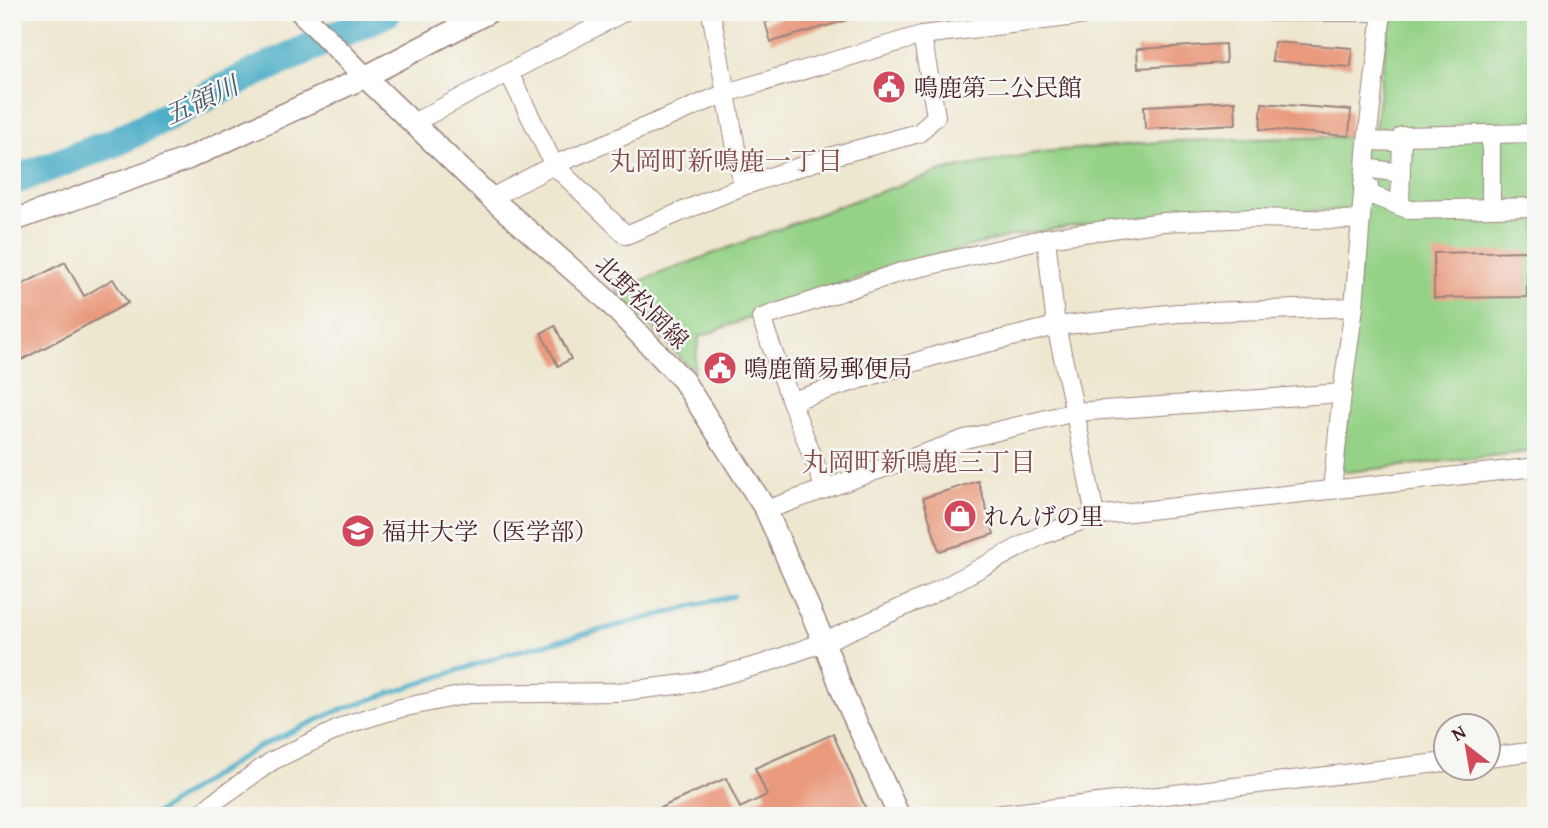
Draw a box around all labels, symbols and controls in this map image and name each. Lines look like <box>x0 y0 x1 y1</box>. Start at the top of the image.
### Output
water label: 五領川 <box>157 65 247 134</box>
public building icon: 鳴鹿第二公民館 <box>870 68 908 106</box>
place label: 鳴鹿第二公民館 <box>914 70 1082 105</box>
district label: 丸岡町新鳴鹿一丁目 <box>609 141 843 180</box>
street label: 北野松岡線 <box>587 247 697 357</box>
public building icon: 鳴鹿簡易郵便局 <box>701 349 739 387</box>
place label: 鳴鹿簡易郵便局 <box>744 351 912 386</box>
district label: 丸岡町新鳴鹿三丁目 <box>802 442 1036 481</box>
shop icon: れんげの里 <box>941 497 979 535</box>
place label: れんげの里 <box>984 499 1104 534</box>
school or university icon: 福井大学（医学部） <box>339 512 377 550</box>
place label: 福井大学（医学部） <box>382 514 598 549</box>
north arrow <box>1432 712 1502 782</box>
text: N <box>1446 717 1471 748</box>

